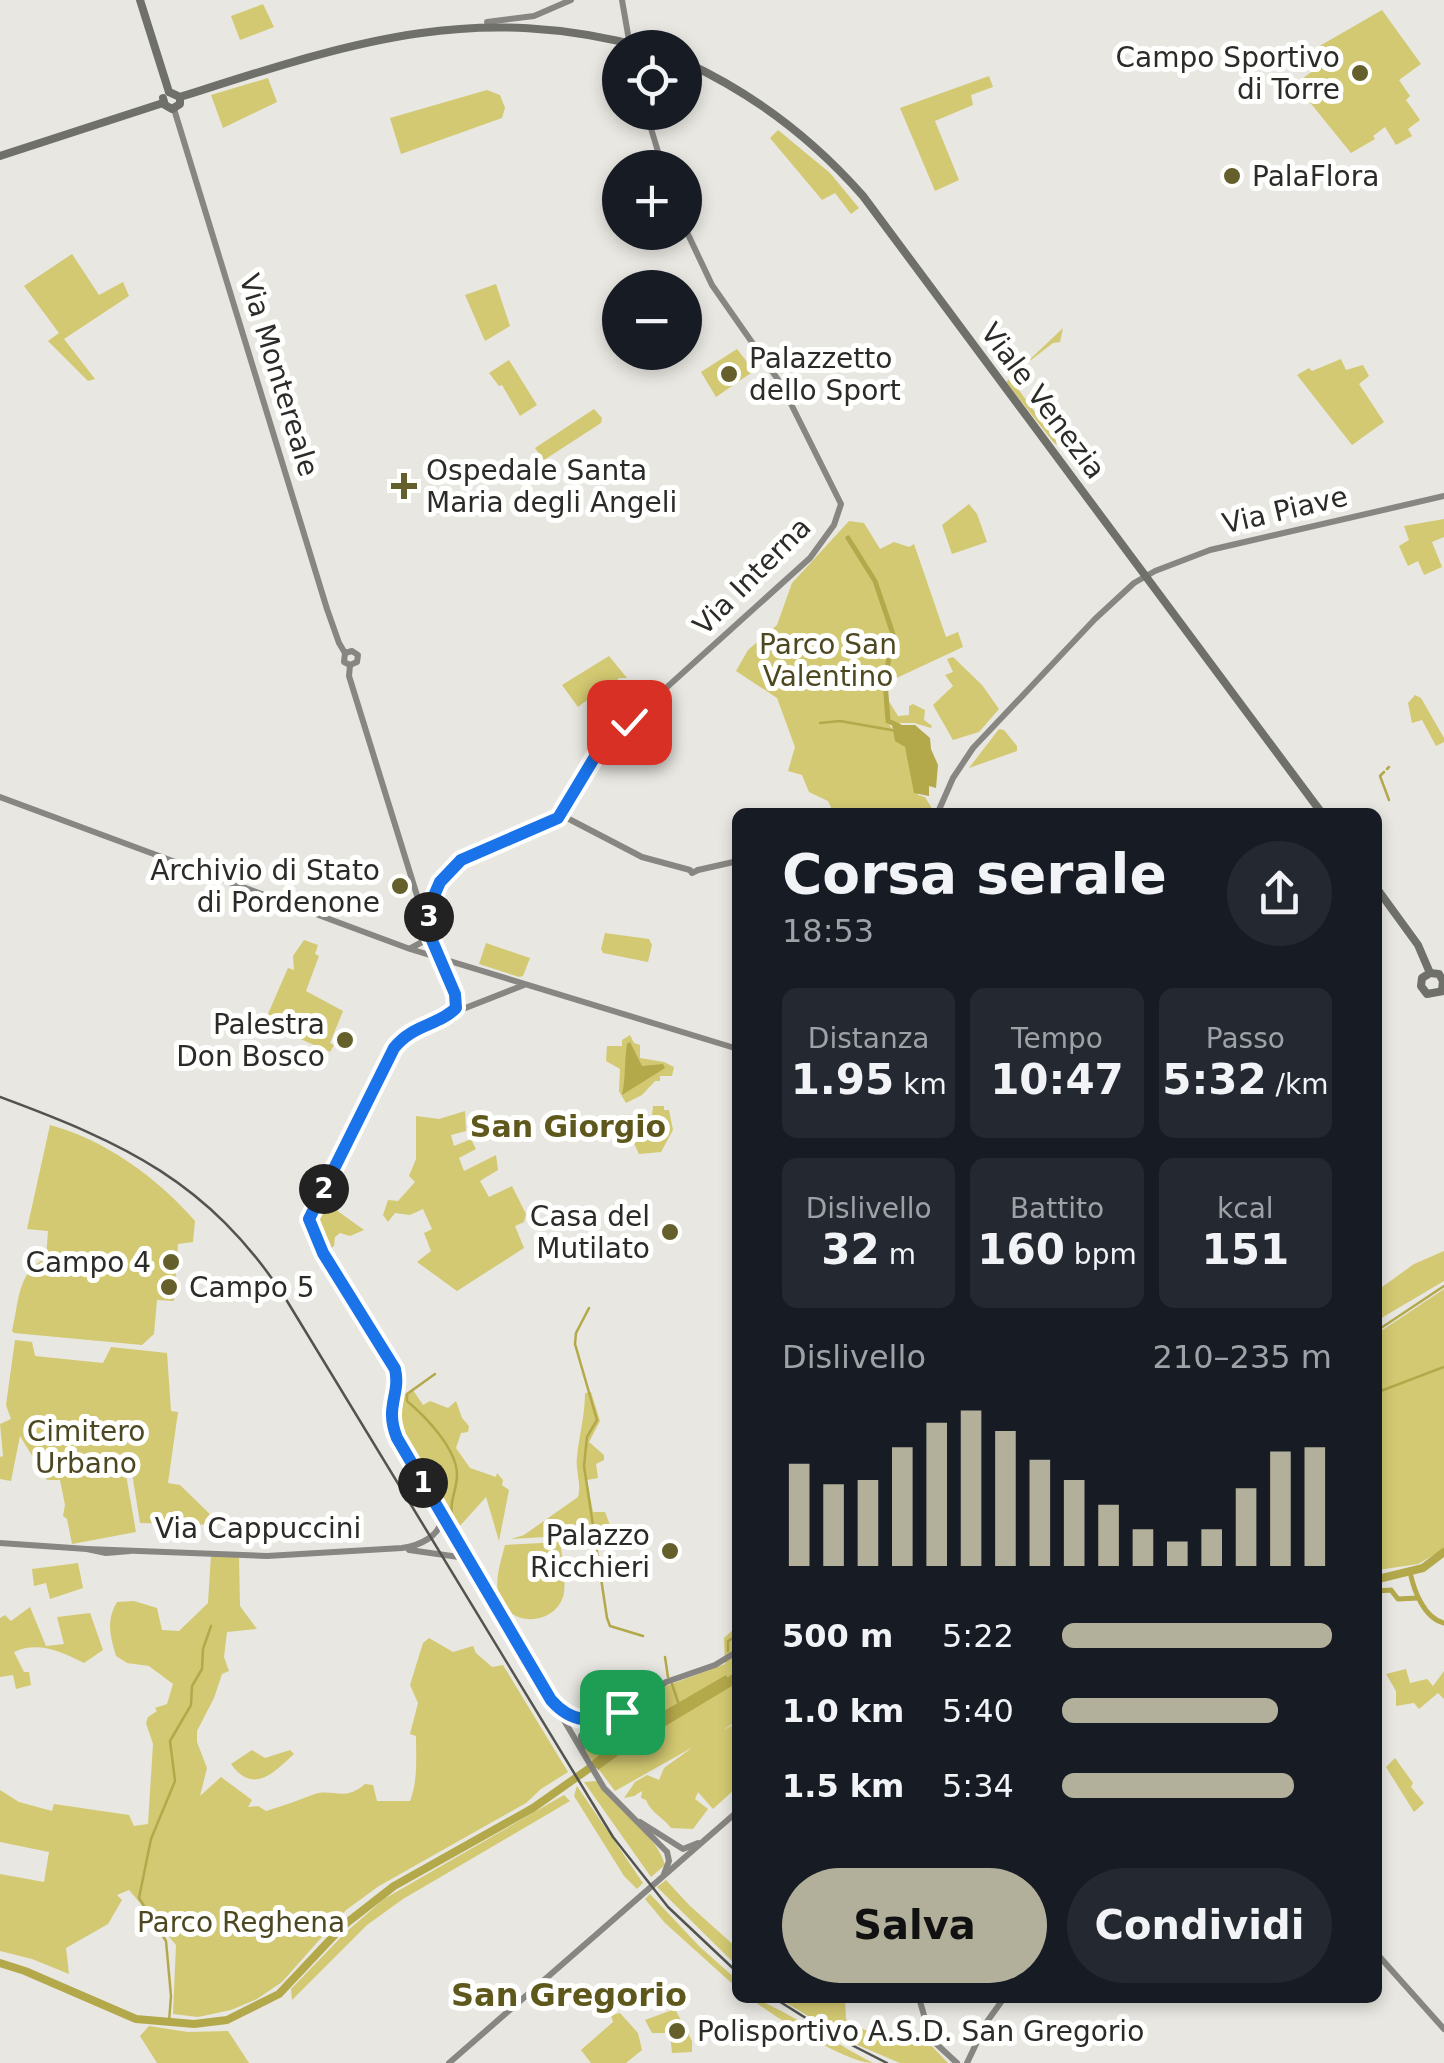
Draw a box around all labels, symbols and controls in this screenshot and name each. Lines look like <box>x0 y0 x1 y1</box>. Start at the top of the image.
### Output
map controls <box>602 30 702 370</box>
button: locate <box>602 30 702 130</box>
place label: Campo Sportivo di Torre <box>1116 41 1340 106</box>
marker: Campo Sportivo di Torre <box>1349 62 1371 84</box>
button: + <box>602 150 702 250</box>
place label: PalaFlora <box>1252 160 1379 193</box>
marker: PalaFlora <box>1221 165 1243 187</box>
street label: Via Montereale <box>233 270 325 480</box>
button: − <box>602 270 702 370</box>
street label: Viale Venezia <box>974 317 1112 485</box>
place label: Palazzetto dello Sport <box>749 342 901 407</box>
marker: Palazzetto dello Sport <box>718 363 740 385</box>
place label: Ospedale Santa Maria degli Angeli <box>426 454 677 519</box>
marker: Ospedale Santa Maria degli Angeli <box>391 473 417 499</box>
street label: Via Piave <box>1219 480 1351 540</box>
street label: Via Interna <box>686 510 818 642</box>
park label: Parco San Valentino <box>759 628 897 693</box>
pin <box>587 680 672 765</box>
icon: check <box>602 695 657 750</box>
button: share <box>1227 841 1332 946</box>
text: Corsa serale <box>782 842 1167 906</box>
place label: Archivio di Stato di Pordenone <box>150 854 380 919</box>
marker: Archivio di Stato di Pordenone <box>389 875 411 897</box>
pin: 3 <box>404 892 454 942</box>
text: 3 <box>419 900 439 933</box>
text: 18:53 <box>782 912 874 950</box>
place label: Palestra Don Bosco <box>176 1008 325 1073</box>
text: Distanza <box>808 1022 930 1055</box>
text: Tempo <box>1011 1022 1103 1055</box>
text: Passo <box>1206 1022 1285 1055</box>
marker: Palestra Don Bosco <box>334 1029 356 1051</box>
text: 1.95 <box>791 1055 894 1104</box>
text: 10:47 <box>990 1055 1124 1104</box>
text: 5:32 <box>1162 1055 1267 1104</box>
text: km <box>894 1068 947 1101</box>
text: /km <box>1267 1068 1328 1101</box>
district label: San Giorgio <box>470 1109 666 1144</box>
pin: 2 <box>299 1164 349 1214</box>
text: 2 <box>314 1172 334 1205</box>
text: Dislivello <box>806 1192 932 1225</box>
text: Battito <box>1010 1192 1104 1225</box>
text: kcal <box>1217 1192 1274 1225</box>
place label: Casa del Mutilato <box>530 1200 650 1265</box>
marker: Casa del Mutilato <box>659 1221 681 1243</box>
text: 32 <box>821 1225 880 1274</box>
text: 160 <box>977 1225 1065 1274</box>
text: 151 <box>1201 1225 1289 1274</box>
text: m <box>880 1238 916 1271</box>
text: bpm <box>1065 1238 1137 1271</box>
place label: Campo 4 <box>25 1246 151 1279</box>
marker: Campo 4 <box>160 1251 182 1273</box>
place label: Campo 5 <box>189 1271 315 1304</box>
marker: Campo 5 <box>158 1276 180 1298</box>
text: Dislivello <box>782 1338 926 1376</box>
text: 210–235 m <box>1153 1338 1332 1376</box>
park label: Cimitero Urbano <box>27 1415 145 1480</box>
pin: 1 <box>398 1458 448 1508</box>
text: 1 <box>413 1466 433 1499</box>
street label: Via Cappuccini <box>155 1512 361 1545</box>
place label: Palazzo Ricchieri <box>530 1519 650 1584</box>
marker: Palazzo Ricchieri <box>659 1540 681 1562</box>
text: 500 m <box>782 1617 893 1655</box>
text: 5:22 <box>942 1617 1014 1655</box>
pin <box>580 1670 665 1755</box>
icon: arrive <box>595 1685 650 1740</box>
text: 1.0 km <box>782 1692 904 1730</box>
text: 5:40 <box>942 1692 1014 1730</box>
text: 1.5 km <box>782 1767 904 1805</box>
text: 5:34 <box>942 1767 1014 1805</box>
button: Salva <box>782 1868 1047 1983</box>
button: Condividi <box>1067 1868 1332 1983</box>
park label: Parco Reghena <box>137 1906 345 1939</box>
district label: San Gregorio <box>451 1976 687 2014</box>
place label: Polisportivo A.S.D. San Gregorio <box>697 2015 1144 2048</box>
marker: Polisportivo A.S.D. San Gregorio <box>666 2020 688 2042</box>

